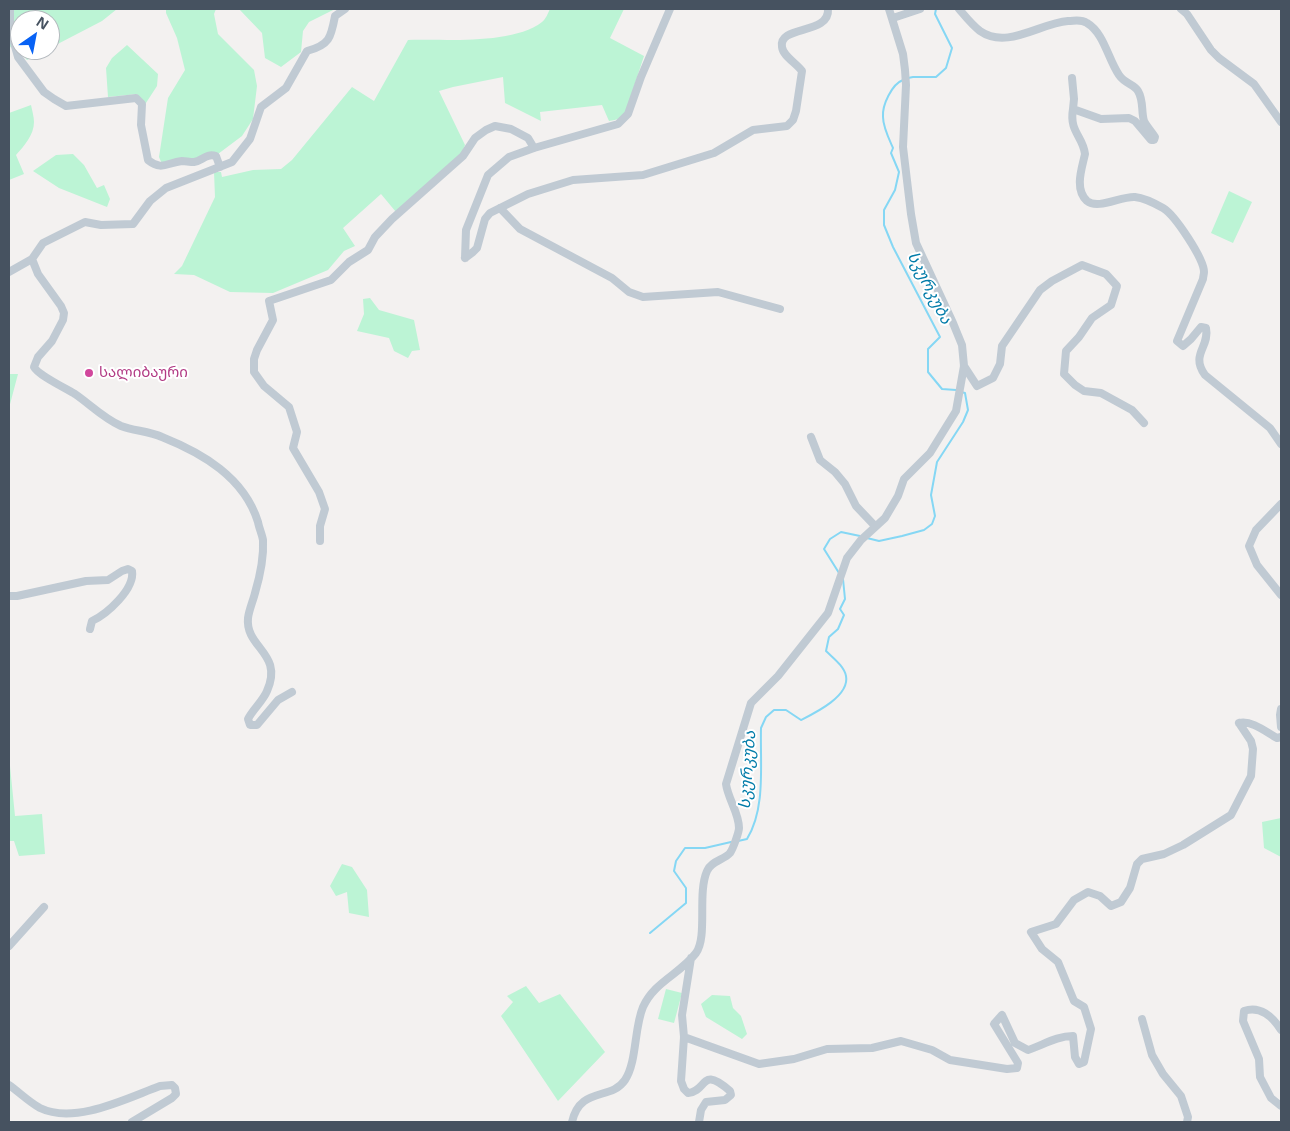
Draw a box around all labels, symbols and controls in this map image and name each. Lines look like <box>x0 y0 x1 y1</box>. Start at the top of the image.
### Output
north arrow <box>10 10 60 60</box>
text: N <box>33 12 53 34</box>
water label: სკურკუბა <box>903 249 955 327</box>
place label: სალიბაური <box>99 364 188 382</box>
marker: სალიბაური <box>83 367 95 379</box>
water label: სკურკუბა <box>736 730 760 810</box>

